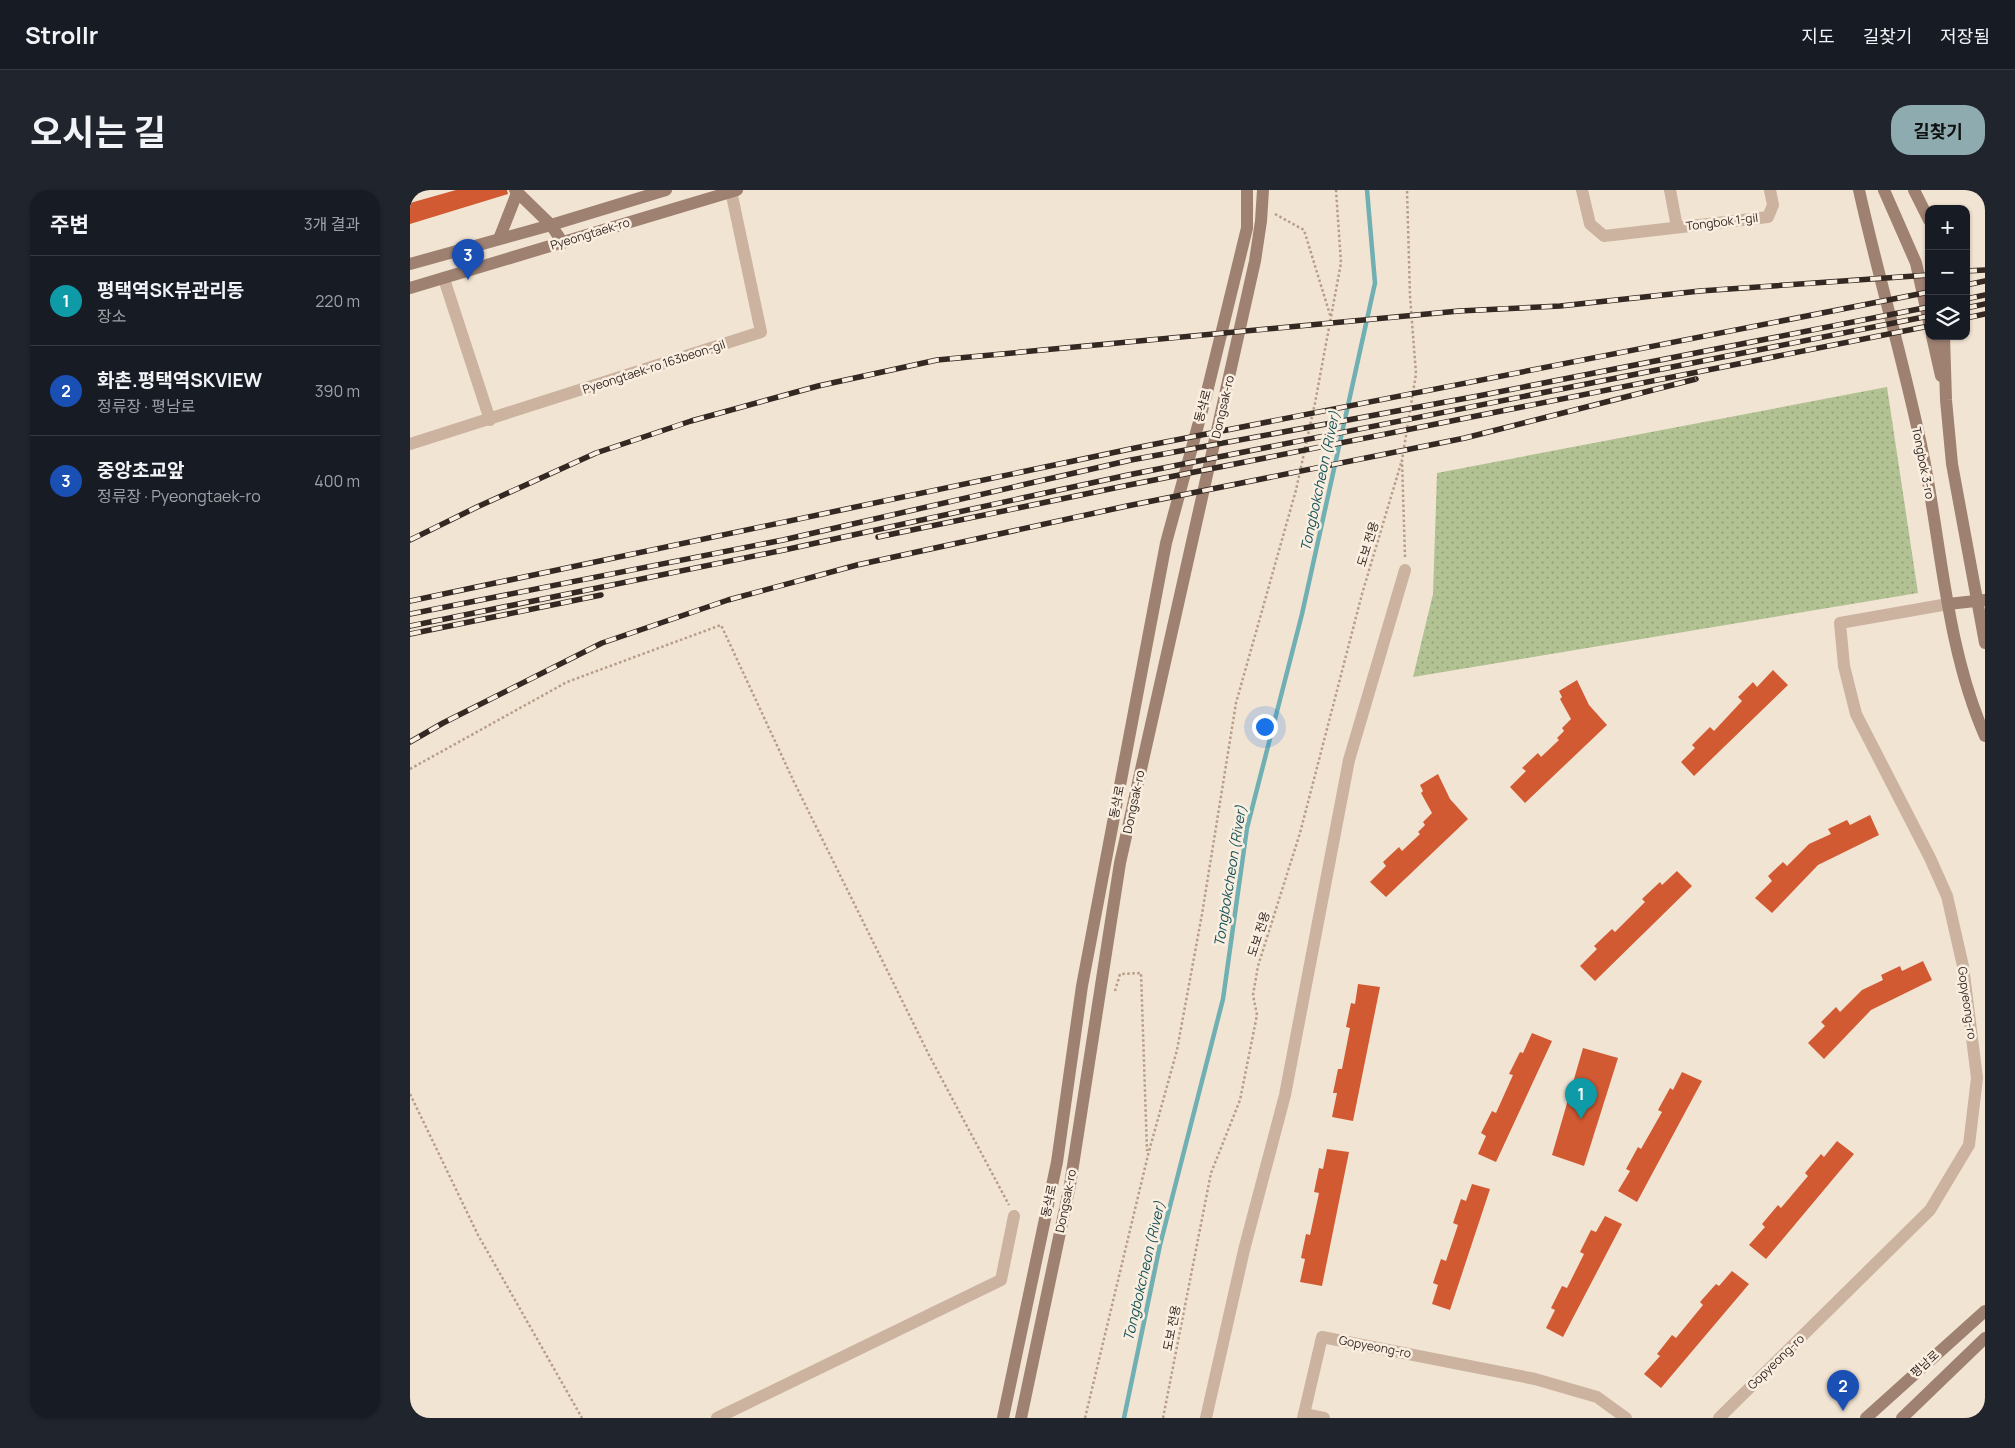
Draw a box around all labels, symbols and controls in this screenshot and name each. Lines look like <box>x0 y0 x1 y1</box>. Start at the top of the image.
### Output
text: Strollr <box>25 18 98 51</box>
text: 지도 <box>1802 24 1835 48</box>
text: 길찾기 <box>1863 24 1912 48</box>
text: 저장됨 <box>1940 24 1990 48</box>
button: 길찾기 <box>1891 105 1985 155</box>
text: 오시는 길 <box>30 108 166 156</box>
map controls <box>1925 205 1970 340</box>
button: + <box>1925 205 1970 250</box>
street label: Tongbok 1-gil <box>1685 209 1759 234</box>
text: 주변 <box>50 210 89 238</box>
text: 3개 결과 <box>304 213 360 235</box>
street label: Pyeongtaek-ro <box>548 213 632 254</box>
pin: 3 <box>452 239 484 280</box>
button: − <box>1925 250 1970 295</box>
text: 평택역SK뷰관리동 <box>97 277 244 303</box>
text: 1 <box>62 290 70 312</box>
text: 220 m <box>315 290 360 312</box>
button: layers <box>1925 295 1970 340</box>
text: 장소 <box>97 305 126 327</box>
street label: Pyeongtaek-ro 163beon-gil <box>580 335 727 398</box>
text: 화촌.평택역SKVIEW <box>97 367 262 393</box>
street label: Dongsak-ro <box>1207 374 1238 440</box>
text: 2 <box>61 380 71 402</box>
text: 390 m <box>315 380 360 402</box>
street label: 동삭로 <box>1190 388 1215 424</box>
text: 정류장 · 평남로 <box>97 395 195 417</box>
water label: Tongbokcheon (River) <box>1295 409 1344 553</box>
street label: Tongbok 3-ro <box>1908 425 1939 500</box>
text: 중앙초교앞 <box>97 457 184 483</box>
text: 3 <box>61 470 71 492</box>
text: 400 m <box>314 470 360 492</box>
text: 정류장 · Pyeongtaek-ro <box>97 485 261 507</box>
street label: 도보 전용 <box>1353 519 1382 569</box>
your location <box>1252 714 1278 740</box>
street label: Dongsak-ro <box>1119 769 1149 835</box>
street label: 동삭로 <box>1105 784 1128 820</box>
water label: Tongbokcheon (River) <box>1209 804 1250 948</box>
street label: 도보 전용 <box>1243 909 1274 959</box>
street label: Gopyeong-ro <box>1954 966 1981 1040</box>
pin: 1 <box>1565 1078 1597 1119</box>
street label: Dongsak-ro <box>1051 1168 1080 1234</box>
street label: 동삭로 <box>1037 1183 1060 1219</box>
water label: Tongbokcheon (River) <box>1118 1199 1169 1343</box>
street label: 도보 전용 <box>1159 1303 1184 1352</box>
street label: Gopyeong-ro <box>1743 1330 1808 1393</box>
street label: Gopyeong-ro <box>1338 1331 1413 1362</box>
street label: 평남로 <box>1907 1346 1943 1381</box>
pin: 2 <box>1827 1370 1859 1411</box>

